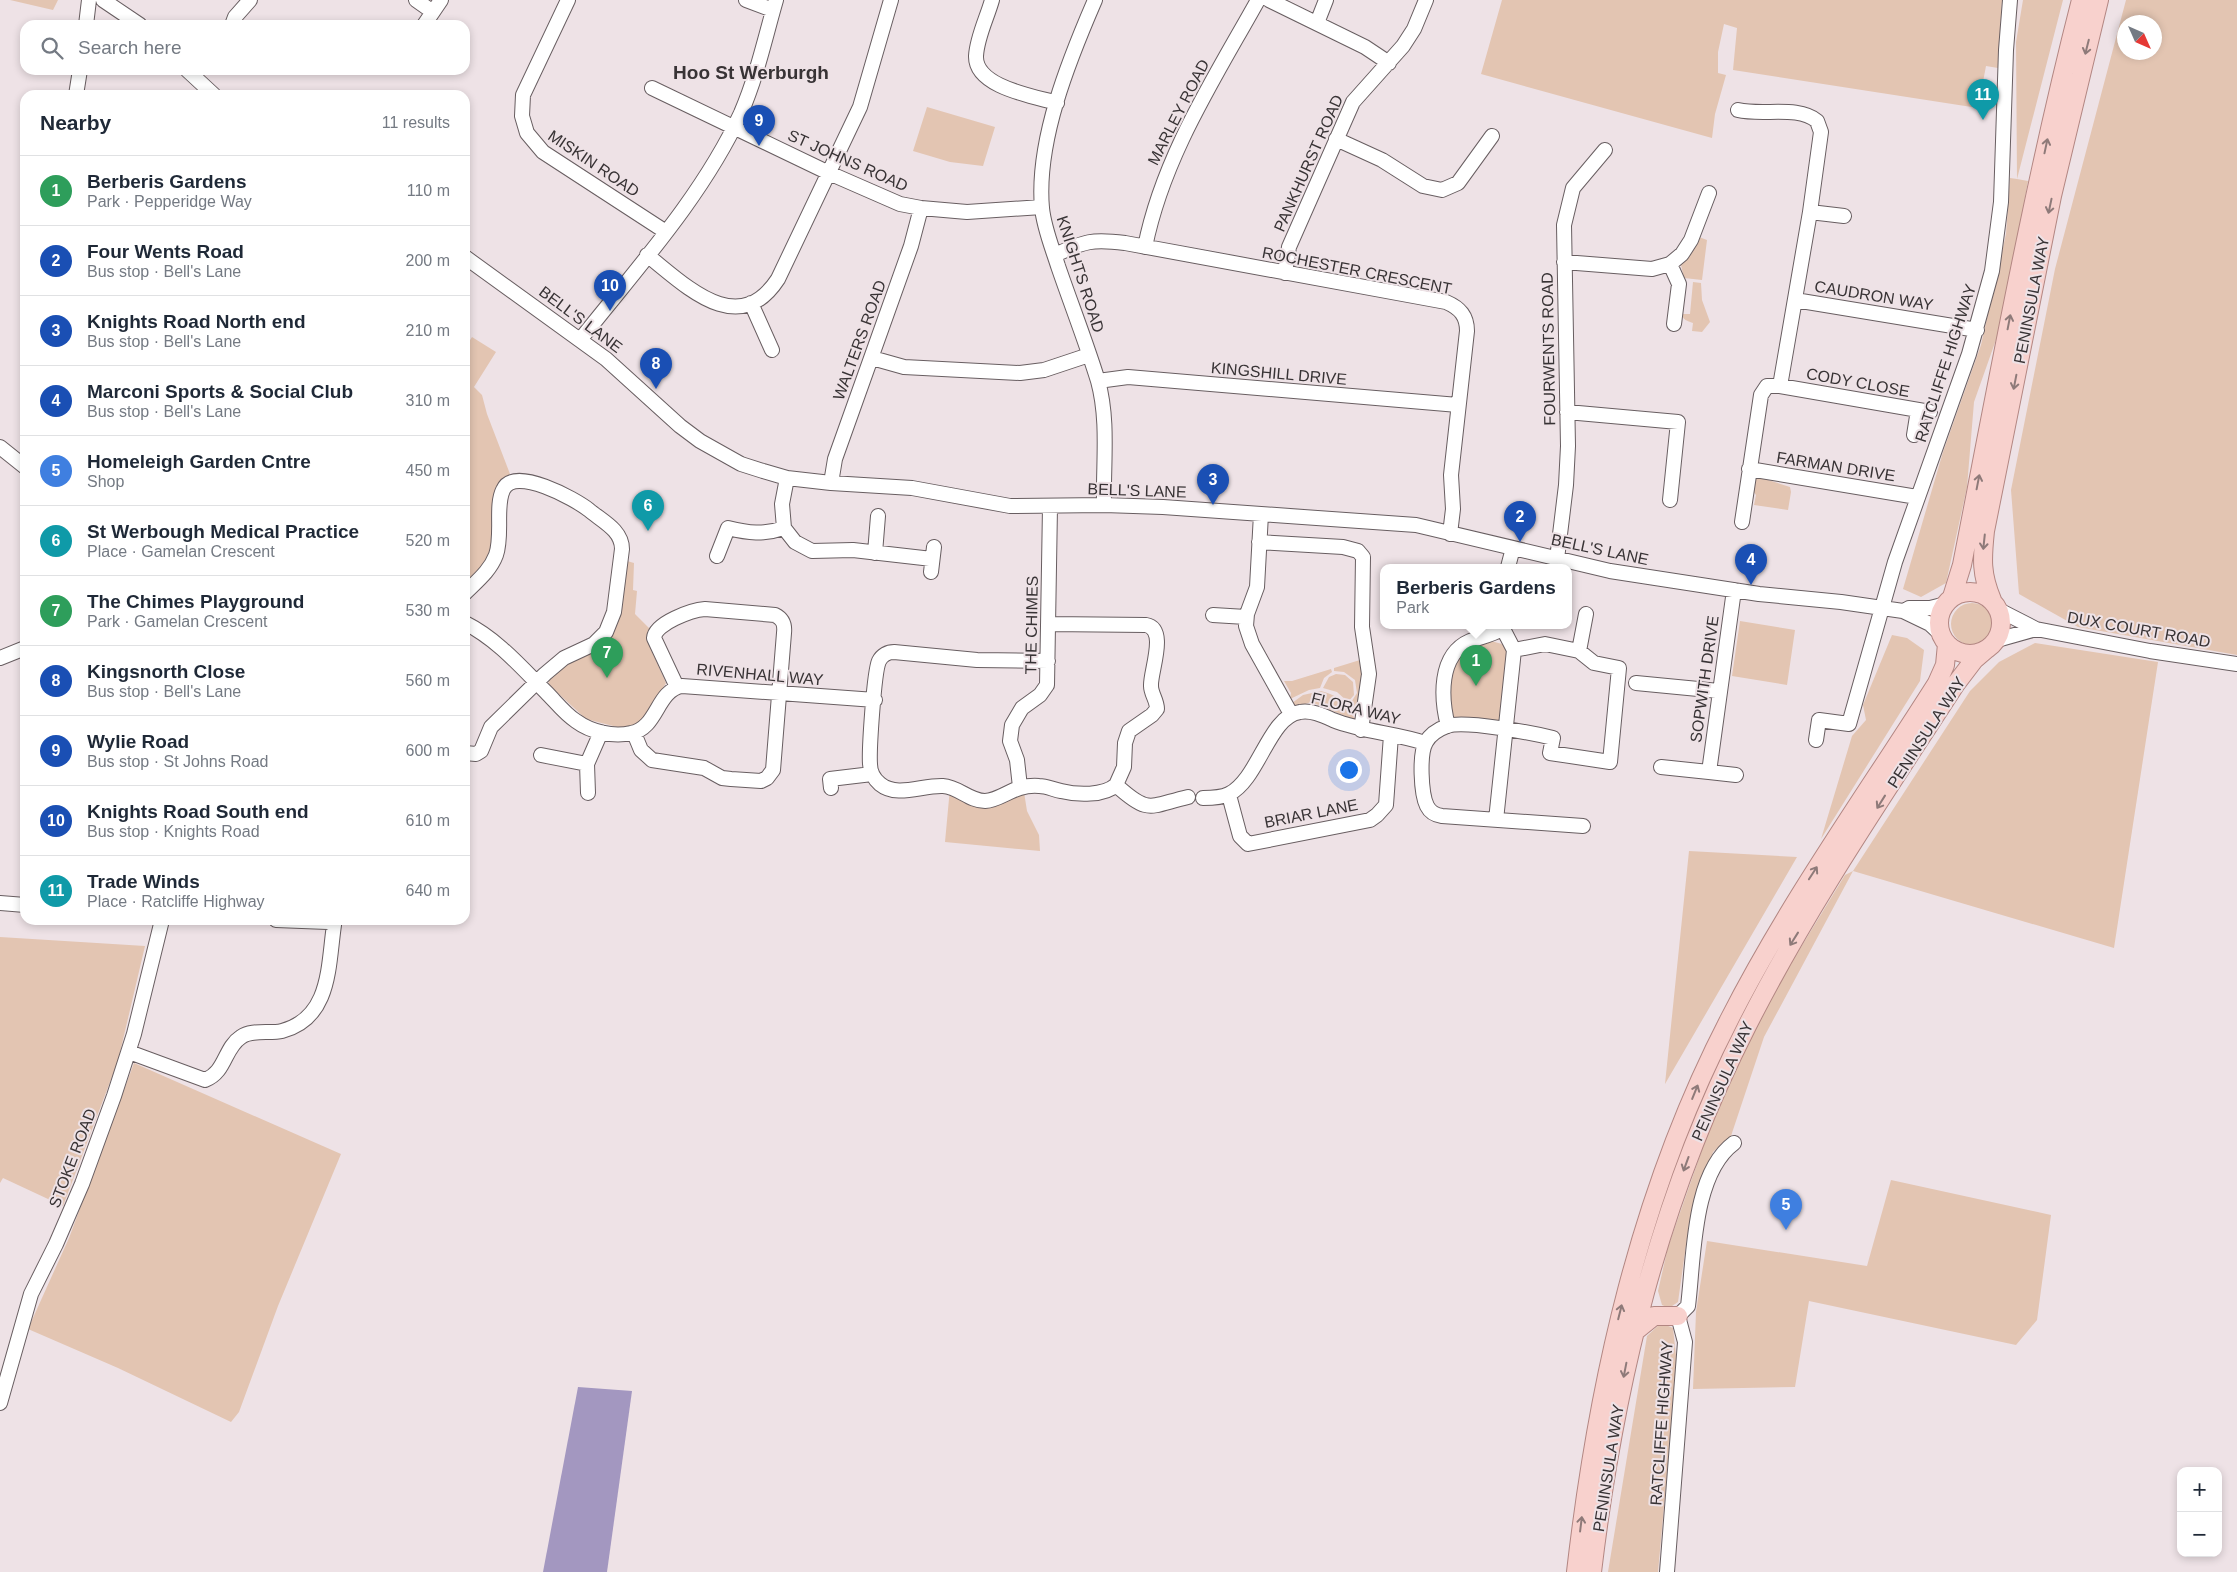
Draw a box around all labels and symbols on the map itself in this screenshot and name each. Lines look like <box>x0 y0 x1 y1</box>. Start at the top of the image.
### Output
north arrow <box>2117 15 2162 60</box>
one-way arrow <box>2081 39 2091 55</box>
street label: MARLEY ROAD <box>1144 57 1212 168</box>
district label: Hoo St Werburgh <box>673 62 829 83</box>
pin: 11 <box>1967 79 1999 120</box>
street label: PANKHURST ROAD <box>1271 92 1346 234</box>
pin: 9 <box>743 105 775 146</box>
street label: ST JOHNS ROAD <box>785 126 910 195</box>
street label: MISKIN ROAD <box>545 127 642 200</box>
one-way arrow <box>2041 139 2051 155</box>
one-way arrow <box>2045 197 2054 213</box>
street label: KNIGHTS ROAD <box>1054 214 1107 335</box>
street label: PENINSULA WAY <box>2011 235 2052 365</box>
street label: ROCHESTER CRESCENT <box>1261 244 1453 297</box>
pin: 10 <box>594 270 626 311</box>
street label: FOURWENTS ROAD <box>1539 272 1558 426</box>
street label: WALTERS ROAD <box>830 278 889 402</box>
street label: CAUDRON WAY <box>1813 278 1935 313</box>
street label: RATCLIFFE HIGHWAY <box>1912 282 1979 444</box>
street label: BELL'S LANE <box>536 283 625 356</box>
one-way arrow <box>2005 315 2015 331</box>
pin: 8 <box>640 348 672 389</box>
street label: KINGSHILL DRIVE <box>1210 359 1348 388</box>
street label: CODY CLOSE <box>1805 365 1911 400</box>
one-way arrow <box>2009 374 2019 390</box>
street label: FARMAN DRIVE <box>1775 449 1897 484</box>
pin: 3 <box>1197 464 1229 505</box>
one-way arrow <box>1974 474 1983 490</box>
street label: BELL'S LANE <box>1087 480 1187 501</box>
pin: 6 <box>632 490 664 531</box>
pin: 2 <box>1504 501 1536 542</box>
street label: BELL'S LANE <box>1550 531 1650 568</box>
one-way arrow <box>1979 533 1989 549</box>
pin: 4 <box>1735 544 1767 585</box>
street label: THE CHIMES <box>1022 576 1041 674</box>
street label: DUX COURT ROAD <box>2066 609 2212 650</box>
street label: SOPWITH DRIVE <box>1687 615 1722 744</box>
pin: 7 <box>591 637 623 678</box>
pin: 1 <box>1460 645 1492 686</box>
street label: RIVENHALL WAY <box>696 660 825 689</box>
street label: PENINSULA WAY <box>1884 673 1969 791</box>
street label: FLORA WAY <box>1309 689 1403 728</box>
your location <box>1336 757 1362 783</box>
one-way arrow <box>1875 794 1885 808</box>
street label: BRIAR LANE <box>1263 796 1359 831</box>
one-way arrow <box>1809 866 1819 880</box>
one-way arrow <box>1789 932 1799 946</box>
street label: PENINSULA WAY <box>1688 1019 1757 1144</box>
one-way arrow <box>1691 1085 1700 1101</box>
street label: STOKE ROAD <box>46 1106 99 1210</box>
one-way arrow <box>1681 1156 1690 1171</box>
pin: 5 <box>1770 1189 1802 1230</box>
one-way arrow <box>1616 1305 1625 1321</box>
street label: RATCLIFFE HIGHWAY <box>1647 1340 1676 1506</box>
one-way arrow <box>1620 1362 1629 1378</box>
street label: PENINSULA WAY <box>1590 1403 1627 1533</box>
one-way arrow <box>1577 1516 1587 1532</box>

